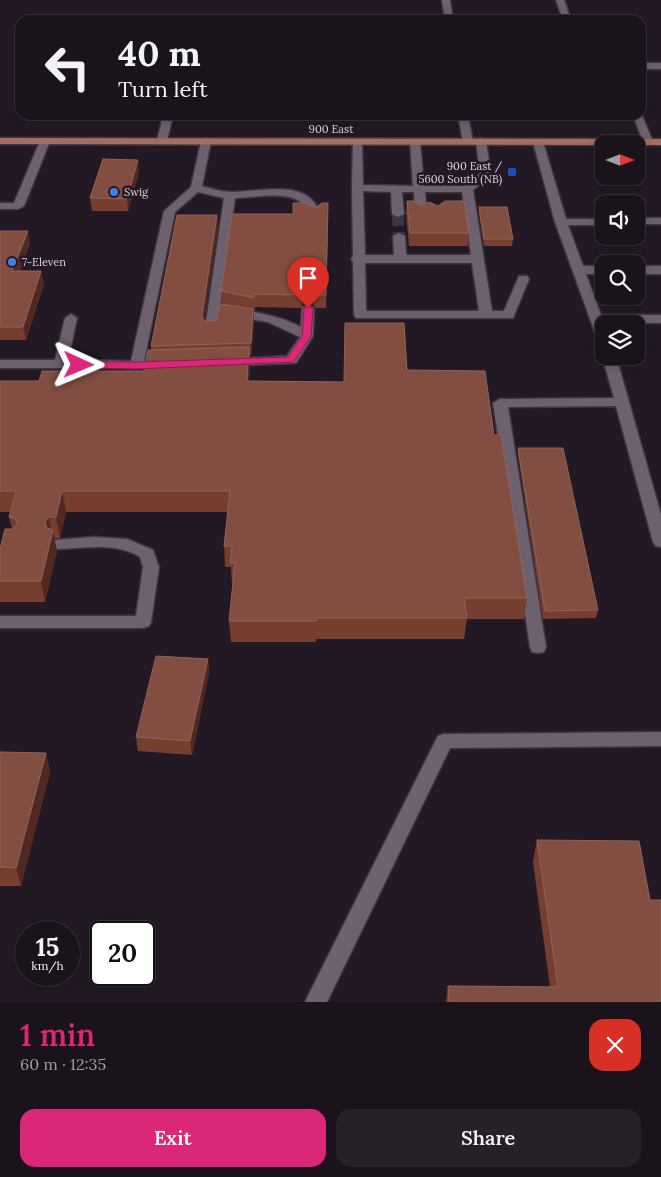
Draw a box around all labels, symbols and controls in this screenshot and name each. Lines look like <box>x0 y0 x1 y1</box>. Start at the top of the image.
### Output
text: 40 m <box>118 31 201 76</box>
icon: left <box>35 35 100 100</box>
text: Turn left <box>118 75 208 103</box>
street label: 900 East <box>309 122 354 136</box>
north arrow <box>595 135 645 185</box>
map controls <box>595 135 645 365</box>
place label: 900 East / 5600 South (NB) <box>418 159 502 187</box>
marker: 900 East / 5600 South (NB) <box>506 166 518 178</box>
place label: Swig <box>124 185 149 199</box>
marker: Swig <box>108 186 120 198</box>
button: sound <box>595 195 645 245</box>
place label: 7-Eleven <box>22 255 66 269</box>
button: search <box>595 255 645 305</box>
marker: 7-Eleven <box>6 256 18 268</box>
pin <box>287 257 329 308</box>
icon: arrive <box>294 264 322 292</box>
button: layers <box>595 315 645 365</box>
position arrow <box>52 338 104 390</box>
speed limit sign: 20 <box>90 921 155 986</box>
text: 15 <box>36 931 59 963</box>
text: km/h <box>31 958 64 973</box>
text: 1 min <box>20 1016 95 1054</box>
button: close <box>589 1019 641 1071</box>
text: 60 m · 12:35 <box>20 1054 106 1074</box>
button: Exit <box>20 1109 326 1167</box>
button: Share <box>336 1109 641 1167</box>

